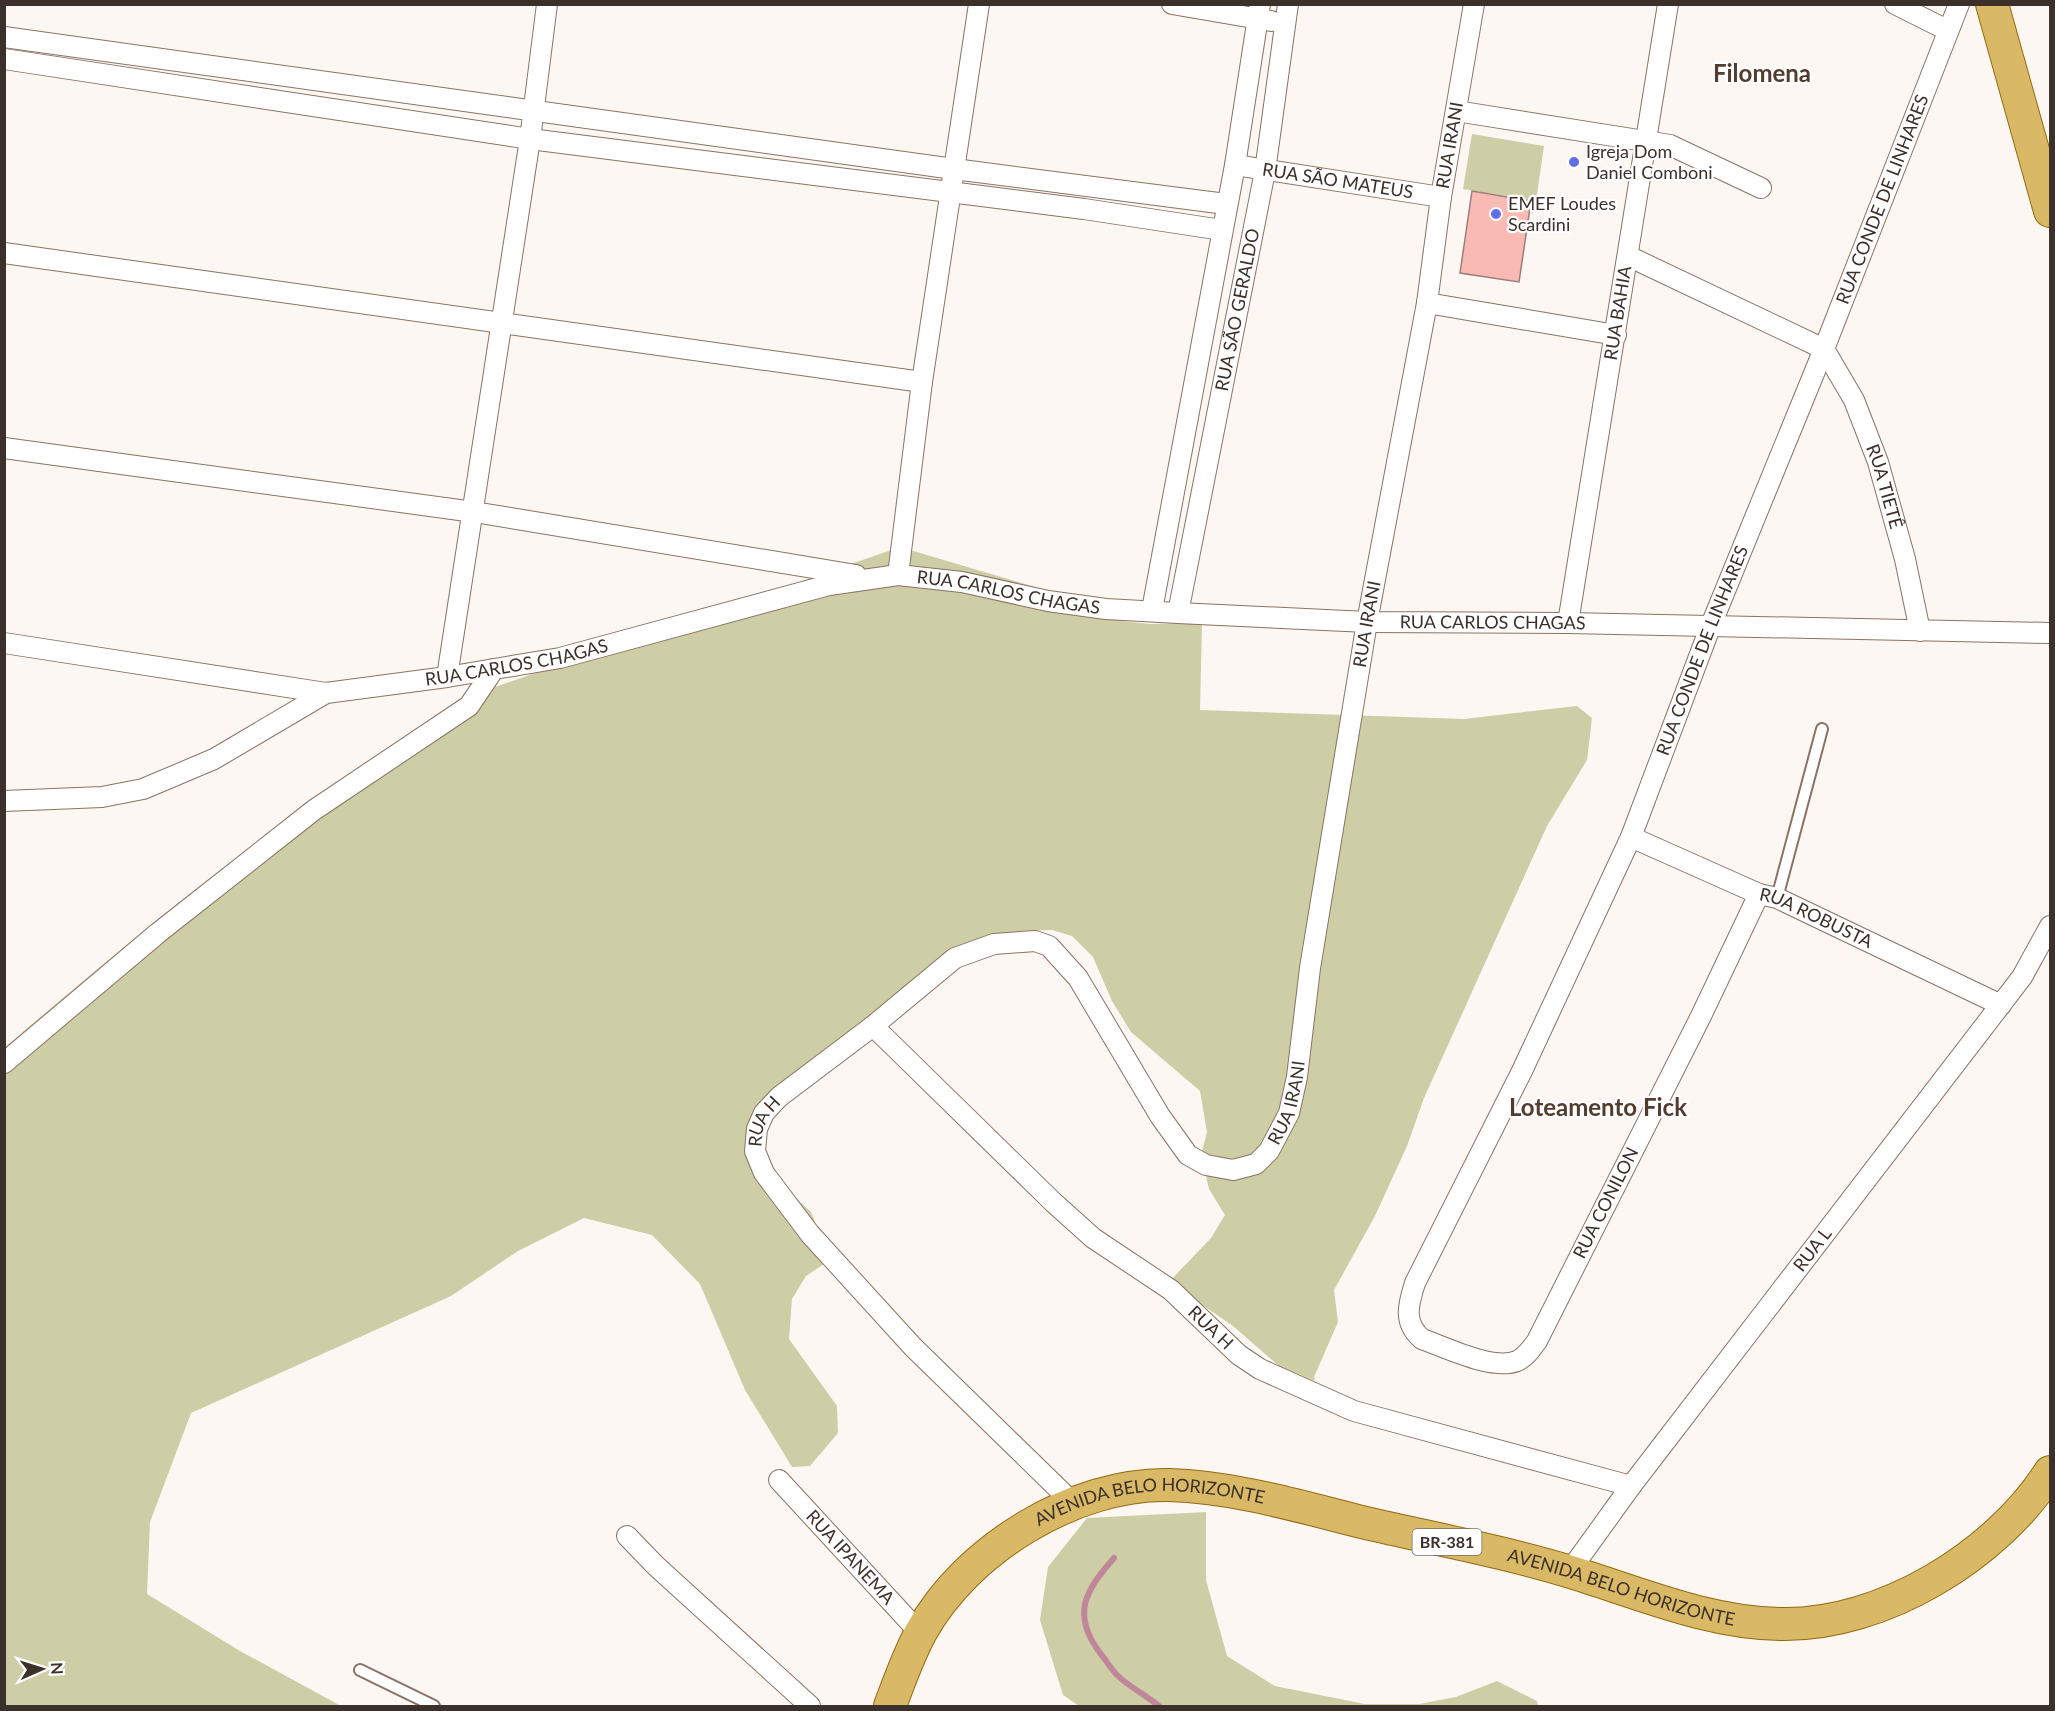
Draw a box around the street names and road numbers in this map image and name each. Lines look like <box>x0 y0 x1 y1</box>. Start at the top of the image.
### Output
street label: RUA CONDE DE LINHARES <box>1831 91 1933 307</box>
street label: RUA IRANI <box>1431 100 1467 190</box>
street label: RUA SÃO MATEUS <box>1261 157 1415 203</box>
street label: RUA SÃO GERALDO <box>1210 226 1263 393</box>
street label: RUA BAHIA <box>1599 263 1636 362</box>
street label: RUA TIETÊ <box>1862 441 1908 531</box>
street label: RUA CONDE DE LINHARES <box>1651 542 1752 758</box>
street label: RUA CARLOS CHAGAS <box>916 565 1102 618</box>
street label: RUA IRANI <box>1348 579 1385 669</box>
street label: RUA CARLOS CHAGAS <box>1400 610 1586 633</box>
street label: RUA CARLOS CHAGAS <box>424 633 610 690</box>
street label: RUA ROBUSTA <box>1758 882 1877 952</box>
street label: RUA IRANI <box>1262 1059 1309 1148</box>
street label: RUA H <box>743 1091 784 1148</box>
street label: RUA CONILON <box>1568 1143 1643 1262</box>
street label: RUA L <box>1788 1223 1836 1275</box>
street label: RUA H <box>1184 1300 1238 1354</box>
street label: AVENIDA BELO HORIZONTE <box>1030 1473 1267 1530</box>
street label: RUA IPANEMA <box>802 1505 900 1609</box>
road number: BR-381 <box>1412 1529 1482 1555</box>
street label: AVENIDA BELO HORIZONTE <box>1506 1543 1737 1630</box>

